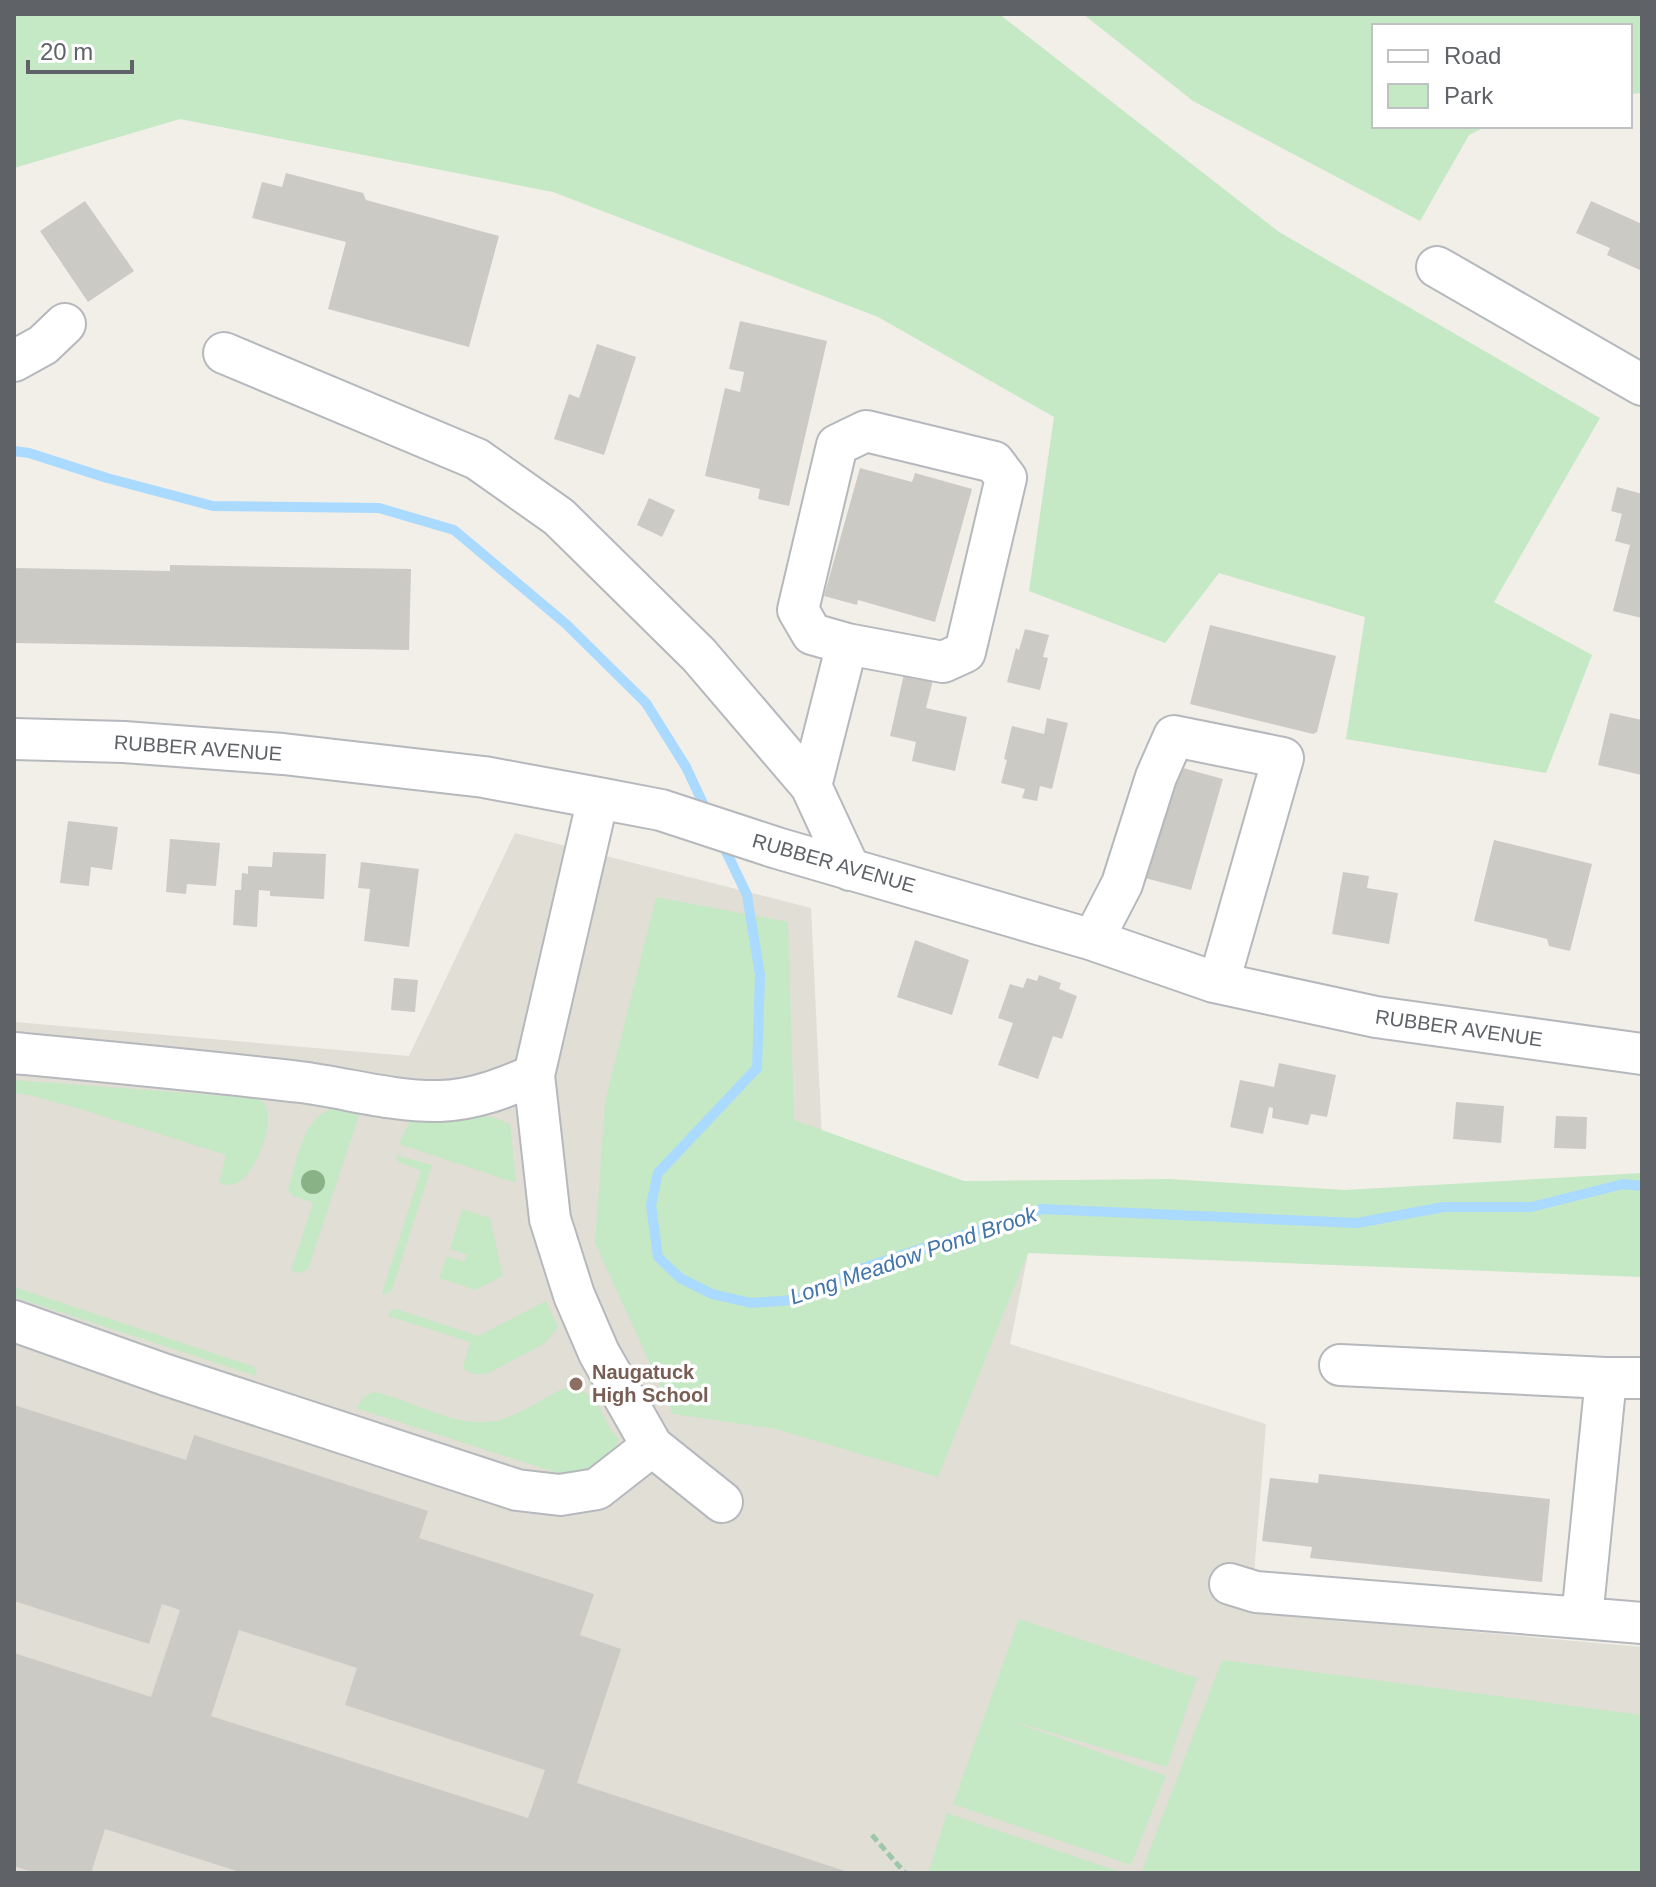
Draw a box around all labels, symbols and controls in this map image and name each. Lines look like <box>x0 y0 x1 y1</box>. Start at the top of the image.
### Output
scale bar <box>28 24 132 74</box>
legend <box>1372 24 1632 128</box>
text: 20 m <box>40 38 93 65</box>
text: Road <box>1444 42 1501 69</box>
text: Park <box>1444 82 1494 109</box>
street label: RUBBER AVENUE <box>113 731 283 765</box>
street label: RUBBER AVENUE <box>750 829 918 897</box>
street label: RUBBER AVENUE <box>1374 1005 1544 1051</box>
water label: Long Meadow Pond Brook <box>787 1201 1041 1310</box>
place label: Naugatuck High School <box>592 1361 709 1406</box>
marker: Naugatuck High School <box>567 1375 585 1393</box>

